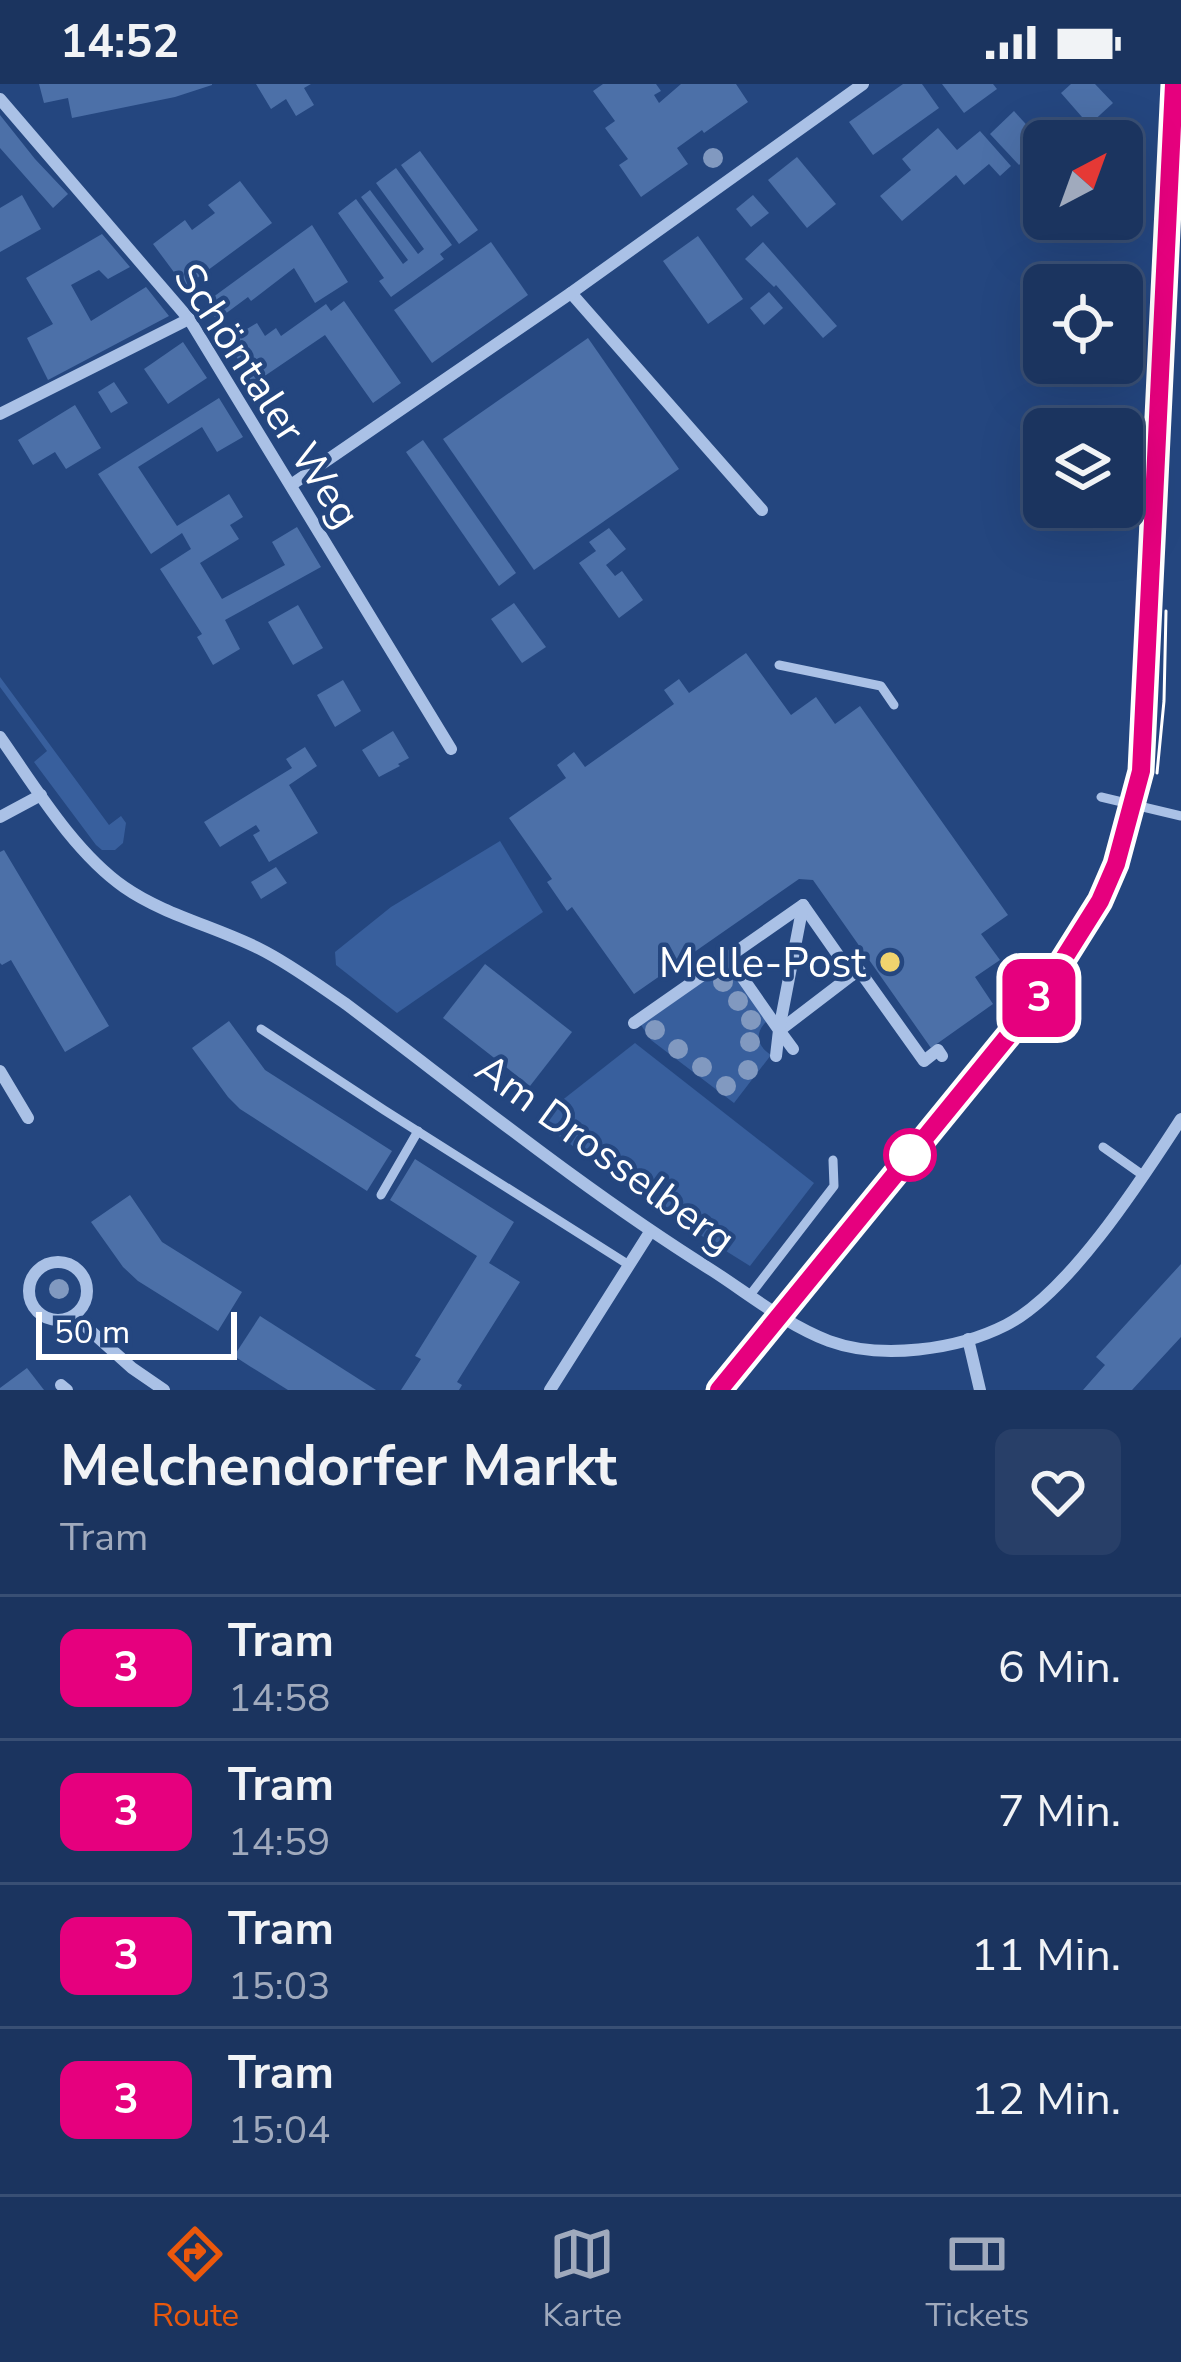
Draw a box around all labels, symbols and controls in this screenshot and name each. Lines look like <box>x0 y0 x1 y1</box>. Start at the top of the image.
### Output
text: 14:52 <box>60 12 179 73</box>
north arrow <box>1023 120 1143 240</box>
map controls <box>1023 120 1143 528</box>
street label: Schöntaler Weg <box>160 253 374 539</box>
button: locate <box>1023 264 1143 384</box>
button: layers <box>1023 408 1143 528</box>
place label: Melle-Post <box>659 935 866 992</box>
marker: Melle-Post <box>877 949 903 975</box>
line badge: 3 <box>1000 959 1078 1037</box>
text: 3 <box>1026 969 1052 1026</box>
street label: Am Drosselberg <box>464 1041 746 1268</box>
unlabelled marker <box>885 1130 935 1180</box>
scale bar <box>36 1306 237 1359</box>
text: 50 m <box>54 1310 130 1355</box>
text: Melchendorfer Markt <box>60 1427 617 1505</box>
button: heart <box>995 1429 1121 1555</box>
text: Tram <box>60 1511 148 1564</box>
text: Tram <box>228 1611 334 1672</box>
text: 6 Min. <box>998 1637 1121 1698</box>
text: 3 <box>113 1639 139 1696</box>
text: 14:58 <box>228 1672 331 1725</box>
text: Tram <box>228 1755 334 1816</box>
text: 7 Min. <box>998 1781 1121 1842</box>
text: 3 <box>113 1783 139 1840</box>
text: 14:59 <box>228 1816 331 1869</box>
text: Tram <box>228 1899 334 1960</box>
text: 11 Min. <box>971 1925 1121 1986</box>
text: 3 <box>113 1927 139 1984</box>
text: 15:03 <box>228 1960 331 2013</box>
text: Tram <box>228 2043 334 2104</box>
text: 12 Min. <box>971 2069 1121 2130</box>
text: 3 <box>113 2071 139 2128</box>
text: 15:04 <box>228 2104 331 2157</box>
tab: Route <box>152 2221 239 2338</box>
tab: Karte <box>542 2221 622 2338</box>
tab: Tickets <box>925 2221 1029 2338</box>

